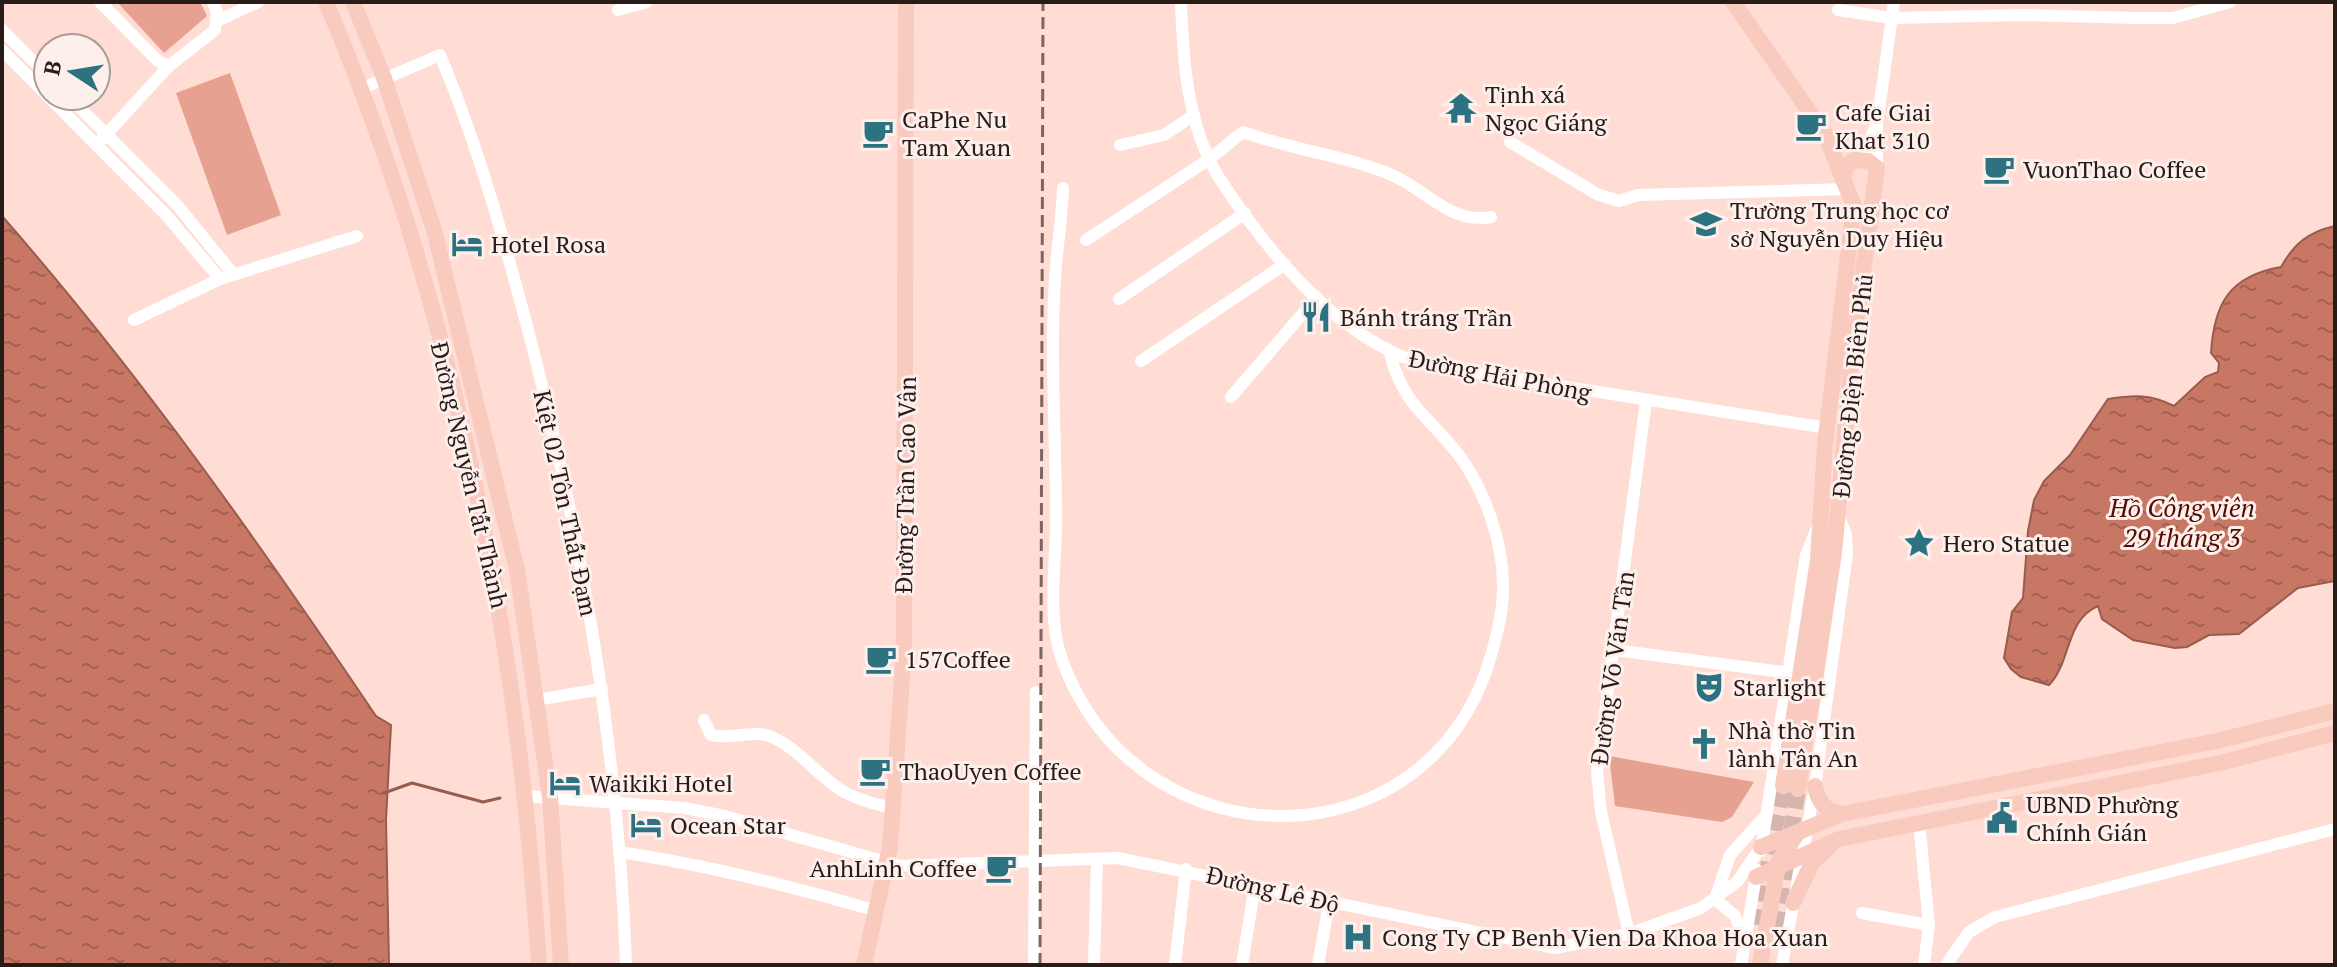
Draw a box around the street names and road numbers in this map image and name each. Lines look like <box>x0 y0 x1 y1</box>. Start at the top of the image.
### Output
street label: Đường Điện Biên Phủ <box>1824 272 1880 500</box>
street label: Đường Nguyễn Tất Thành <box>424 339 516 611</box>
street label: Đường Hải Phòng <box>1406 342 1594 408</box>
street label: Đường Trần Cao Vân <box>887 376 923 594</box>
street label: Kiệt 02 Tôn Thất Đạm <box>526 387 606 619</box>
street label: Đường Võ Văn Tần <box>1583 569 1641 767</box>
street label: Đường Lê Độ <box>1203 858 1343 920</box>

